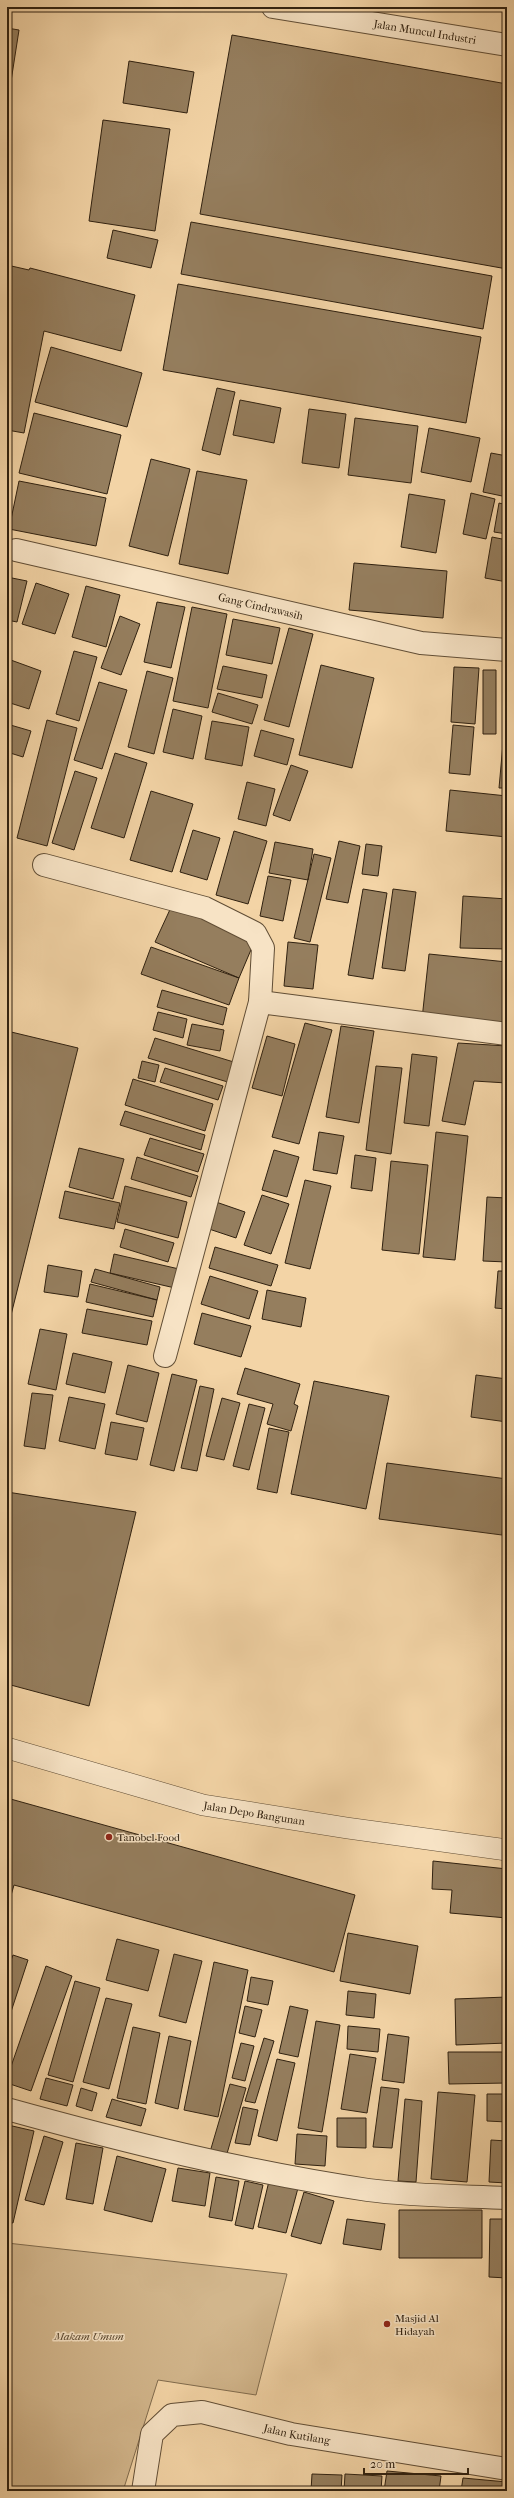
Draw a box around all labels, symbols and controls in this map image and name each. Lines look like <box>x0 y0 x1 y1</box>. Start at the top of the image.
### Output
street label: Jalan Muncul Industri <box>372 17 478 47</box>
street label: Gang Cindrawasih <box>217 590 305 622</box>
street label: Jalan Depo Bangunan <box>202 1799 306 1828</box>
place label: Tanobel Food <box>117 1831 181 1844</box>
marker: Tanobel Food <box>104 1832 114 1842</box>
place label: Masjid Al Hidayah <box>395 2312 439 2338</box>
marker: Masjid Al Hidayah <box>382 2319 392 2329</box>
park label: Makam Umum <box>53 2330 124 2343</box>
street label: Jalan Kutilang <box>261 2421 331 2447</box>
scale bar <box>364 2450 468 2476</box>
text: 20 m <box>370 2457 395 2471</box>

